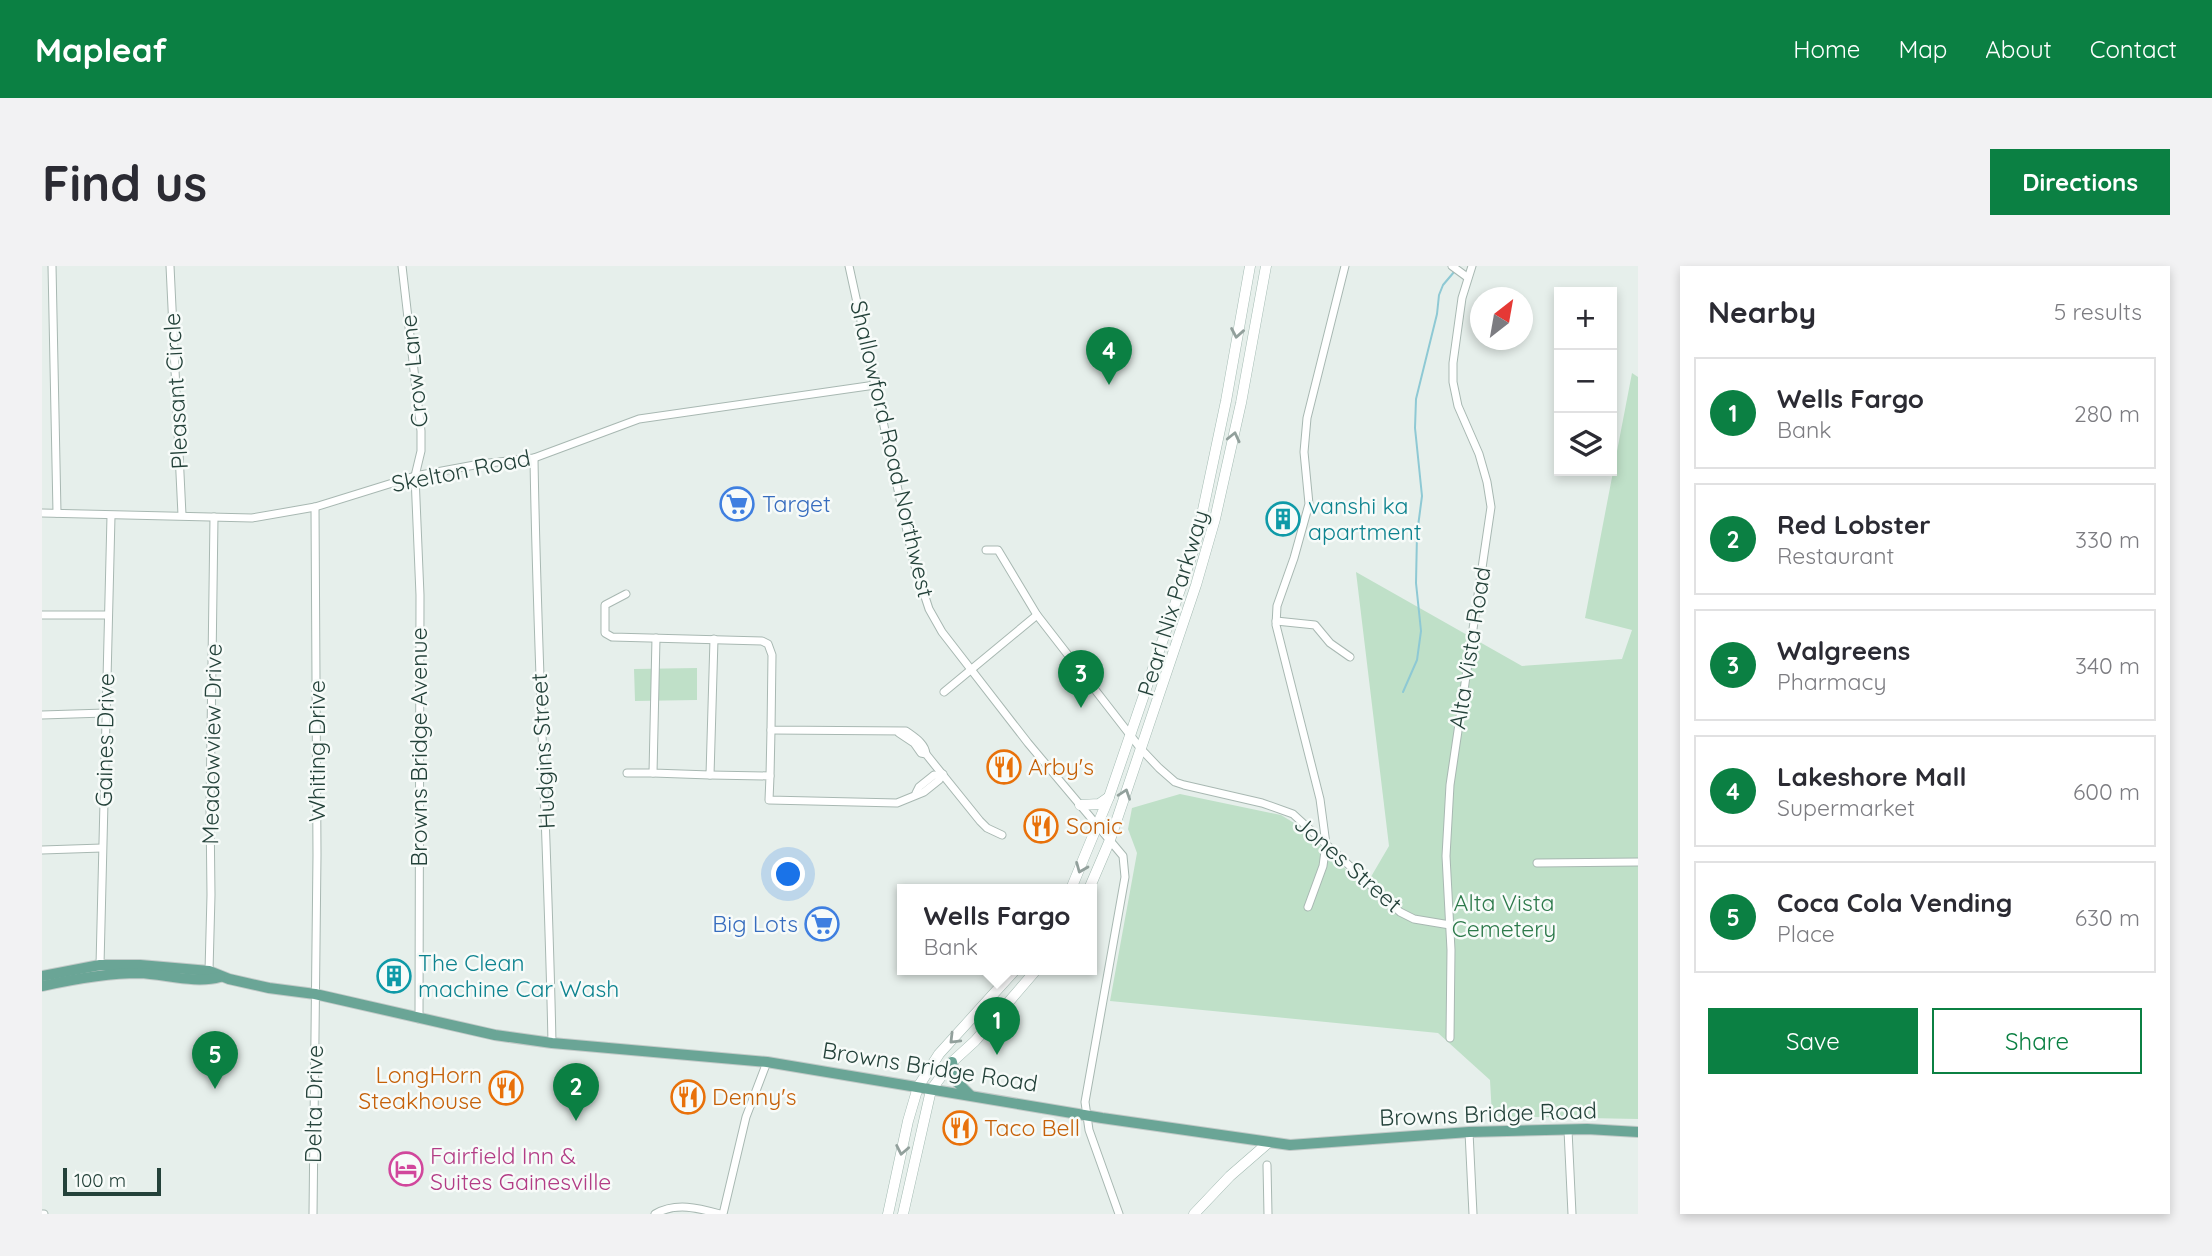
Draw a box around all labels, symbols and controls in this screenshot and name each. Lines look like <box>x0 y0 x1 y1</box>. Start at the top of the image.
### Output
text: Mapleaf <box>35 29 167 70</box>
text: Home <box>1793 34 1860 64</box>
text: Map <box>1898 34 1947 64</box>
text: About <box>1985 34 2052 64</box>
text: Contact <box>2090 34 2177 64</box>
button: Directions <box>1990 149 2170 215</box>
text: Find us <box>42 152 207 213</box>
north arrow <box>1470 287 1533 350</box>
map controls <box>1554 287 1617 476</box>
button: + <box>1554 287 1617 350</box>
text: Nearby <box>1708 293 1816 331</box>
text: 5 results <box>2054 297 2142 326</box>
street label: Shallowford Road Northwest <box>844 298 941 600</box>
street label: Pleasant Circle <box>157 312 194 470</box>
street label: Crow Lane <box>393 313 434 429</box>
pin: 4 <box>1086 327 1132 385</box>
one-way arrow <box>1230 327 1245 339</box>
button: − <box>1554 350 1617 413</box>
text: Wells Fargo <box>1777 382 1924 415</box>
text: 1 <box>1729 399 1737 428</box>
text: 280 m <box>2074 399 2140 428</box>
button: layers <box>1554 413 1617 476</box>
text: Bank <box>1777 415 1832 444</box>
one-way arrow <box>1226 431 1240 443</box>
street label: Skelton Road <box>389 443 533 498</box>
supermarket icon: Target <box>718 485 756 523</box>
place label: Target <box>762 489 831 518</box>
place label: vanshi ka apartment <box>1308 491 1422 546</box>
building icon: vanshi ka apartment <box>1264 500 1302 538</box>
street label: Pearl Nix Parkway <box>1130 506 1215 699</box>
text: Red Lobster <box>1777 508 1931 541</box>
text: 2 <box>1726 525 1740 554</box>
text: 330 m <box>2075 525 2140 554</box>
text: Restaurant <box>1777 541 1894 570</box>
street label: Alta Vista Road <box>1442 565 1497 731</box>
street label: Browns Bridge Avenue <box>404 627 433 867</box>
text: Walgreens <box>1777 634 1910 667</box>
street label: Meadowview Drive <box>195 643 228 845</box>
pin: 3 <box>1058 650 1104 708</box>
text: 3 <box>1727 651 1739 680</box>
text: 340 m <box>2075 651 2140 680</box>
text: Pharmacy <box>1777 667 1886 696</box>
street label: Hudgins Street <box>524 672 561 830</box>
street label: Gaines Drive <box>89 673 120 807</box>
street label: Whiting Drive <box>302 680 331 822</box>
restaurant icon: Arby's <box>985 748 1023 786</box>
place label: Arby's <box>1028 752 1094 781</box>
text: Lakeshore Mall <box>1777 760 1967 793</box>
text: 4 <box>1726 777 1740 806</box>
text: 600 m <box>2073 777 2140 806</box>
one-way arrow <box>1117 788 1131 801</box>
text: Supermarket <box>1777 793 1915 822</box>
restaurant icon: Sonic <box>1022 807 1060 845</box>
street label: Jones Street <box>1289 809 1408 918</box>
place label: Sonic <box>1066 811 1123 840</box>
your location <box>771 857 805 891</box>
one-way arrow <box>1075 861 1089 873</box>
popup <box>897 884 1097 975</box>
text: Coca Cola Vending <box>1777 886 2012 919</box>
park label: Alta Vista Cemetery <box>1452 888 1556 943</box>
text: Wells Fargo <box>924 899 1070 932</box>
text: 5 <box>1726 903 1740 932</box>
text: 630 m <box>2075 903 2140 932</box>
supermarket icon: Big Lots <box>803 905 841 943</box>
place label: Big Lots <box>712 909 798 938</box>
text: Place <box>1777 919 1835 948</box>
text: Bank <box>924 932 978 961</box>
place label: The Clean machine Car Wash <box>418 948 619 1003</box>
building icon: The Clean machine Car Wash <box>375 957 413 995</box>
pin: 1 <box>974 997 1020 1055</box>
button: Save <box>1708 1008 1918 1074</box>
button: Share <box>1932 1008 2142 1074</box>
pin: 5 <box>192 1031 238 1089</box>
one-way arrow <box>950 1031 963 1044</box>
street label: Browns Bridge Road <box>820 1035 1040 1098</box>
street label: Delta Drive <box>298 1045 329 1163</box>
place label: LongHorn Steakhouse <box>358 1060 482 1115</box>
pin: 2 <box>553 1063 599 1121</box>
restaurant icon: LongHorn Steakhouse <box>487 1069 525 1107</box>
restaurant icon: Denny's <box>669 1078 707 1116</box>
place label: Denny's <box>712 1082 796 1111</box>
street label: Browns Bridge Road <box>1379 1095 1597 1132</box>
restaurant icon: Taco Bell <box>941 1109 979 1147</box>
place label: Taco Bell <box>984 1113 1080 1142</box>
place label: Fairfield Inn & Suites Gainesville <box>430 1141 611 1196</box>
one-way arrow <box>895 1144 910 1156</box>
hotel icon: Fairfield Inn & Suites Gainesville <box>387 1150 425 1188</box>
scale bar <box>63 1165 161 1197</box>
text: 100 m <box>74 1168 126 1192</box>

